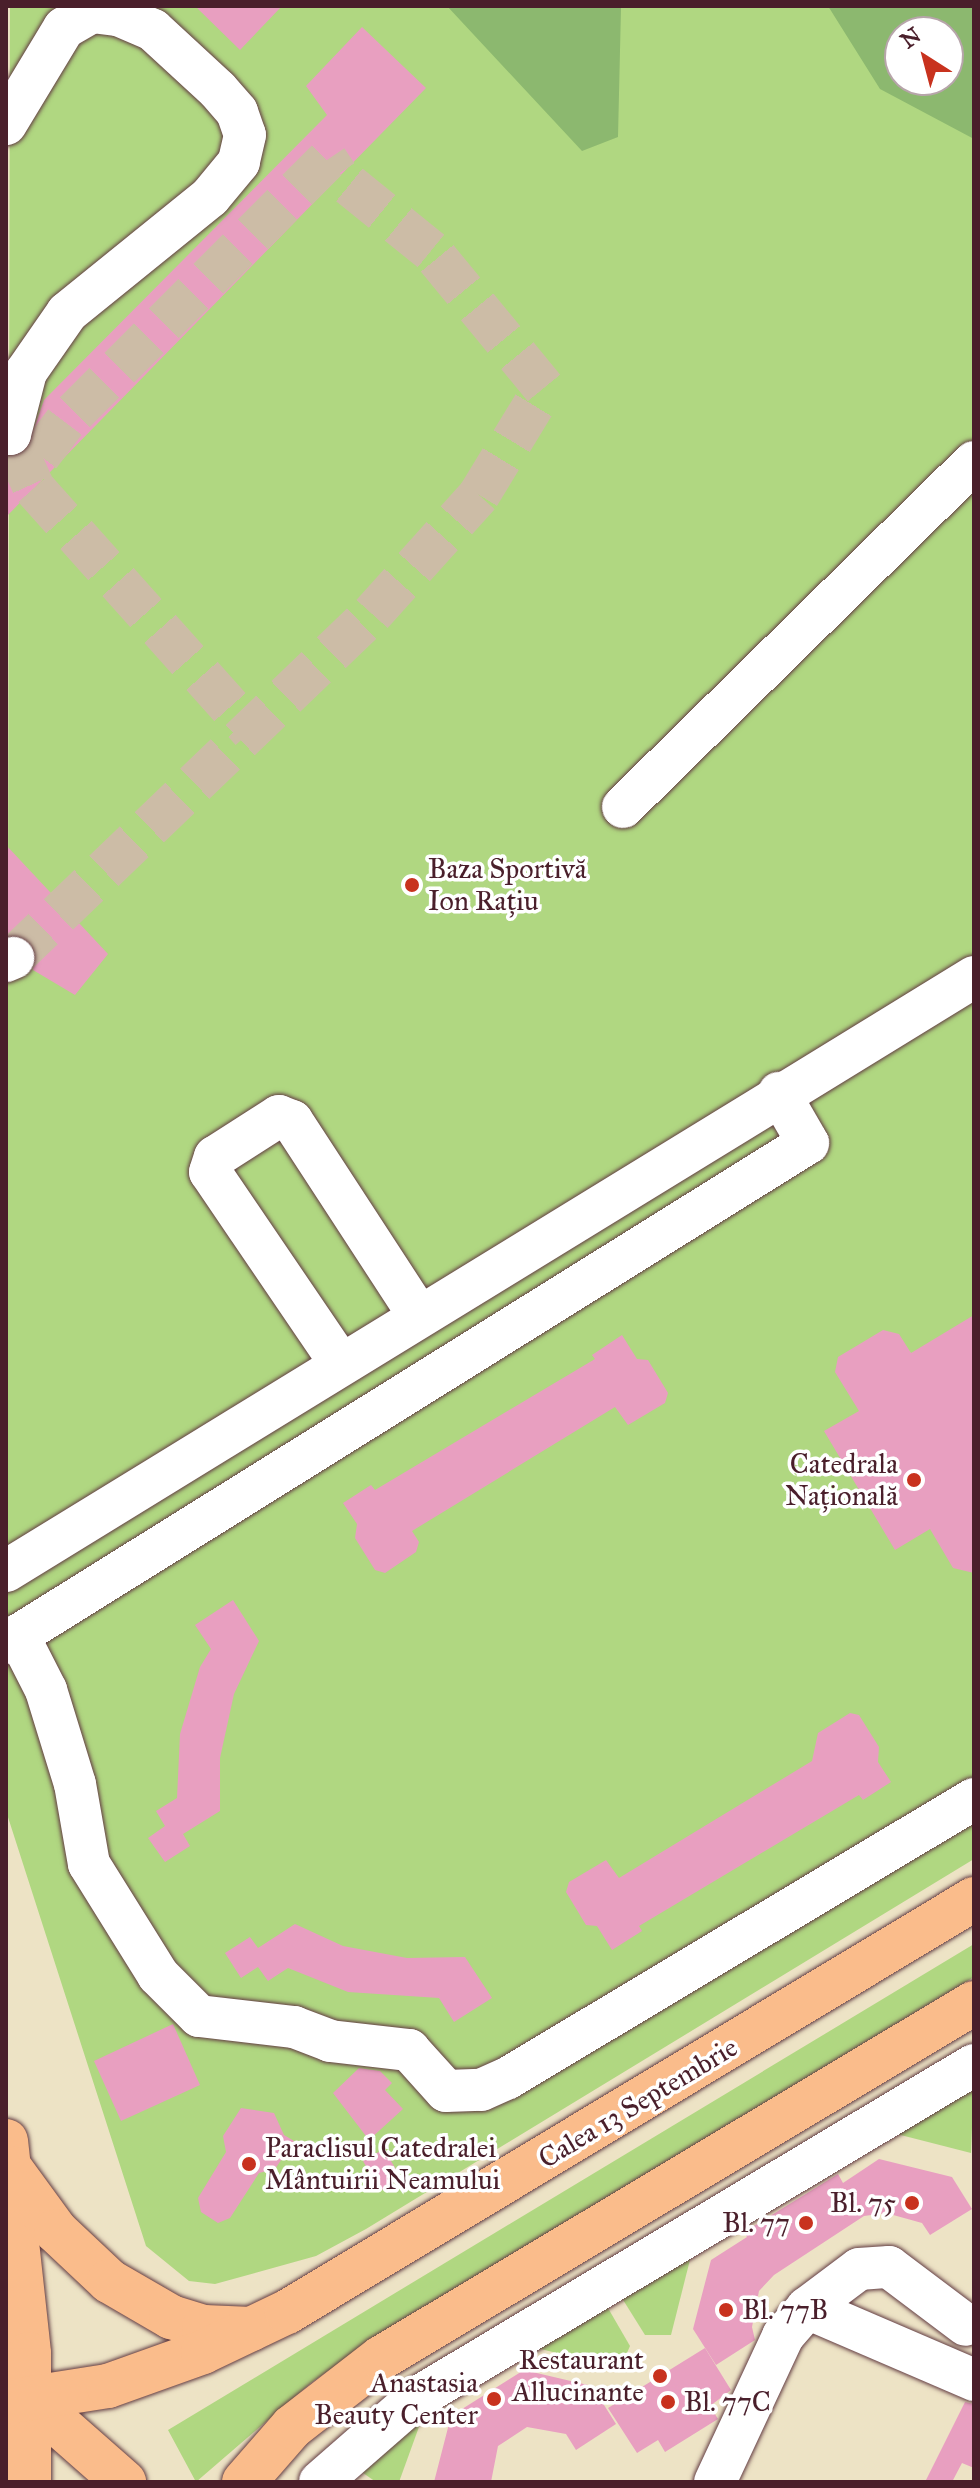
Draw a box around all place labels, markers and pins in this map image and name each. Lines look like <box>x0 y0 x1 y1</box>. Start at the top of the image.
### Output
place label: Baza Sportivă Ion Rațiu <box>428 852 586 918</box>
marker: Baza Sportivă Ion Rațiu <box>403 876 421 894</box>
place label: Catedrala Națională <box>785 1447 898 1513</box>
marker: Catedrala Națională <box>905 1471 923 1489</box>
place label: Paraclisul Catedralei Mântuirii Neamului <box>265 2131 500 2197</box>
marker: Paraclisul Catedralei Mântuirii Neamului <box>240 2155 258 2173</box>
place label: Bl. 75 <box>830 2186 896 2220</box>
marker: Bl. 75 <box>903 2194 921 2212</box>
place label: Bl. 77 <box>722 2206 790 2240</box>
marker: Bl. 77 <box>797 2214 815 2232</box>
place label: Bl. 77B <box>742 2293 828 2327</box>
marker: Bl. 77B <box>717 2301 735 2319</box>
place label: Restaurant Allucinante <box>512 2343 644 2409</box>
place label: Anastasia Beauty Center <box>314 2366 478 2432</box>
marker: Restaurant Allucinante <box>651 2367 669 2385</box>
place label: Bl. 77C <box>684 2385 771 2419</box>
marker: Anastasia Beauty Center <box>485 2390 503 2408</box>
marker: Bl. 77C <box>659 2393 677 2411</box>

